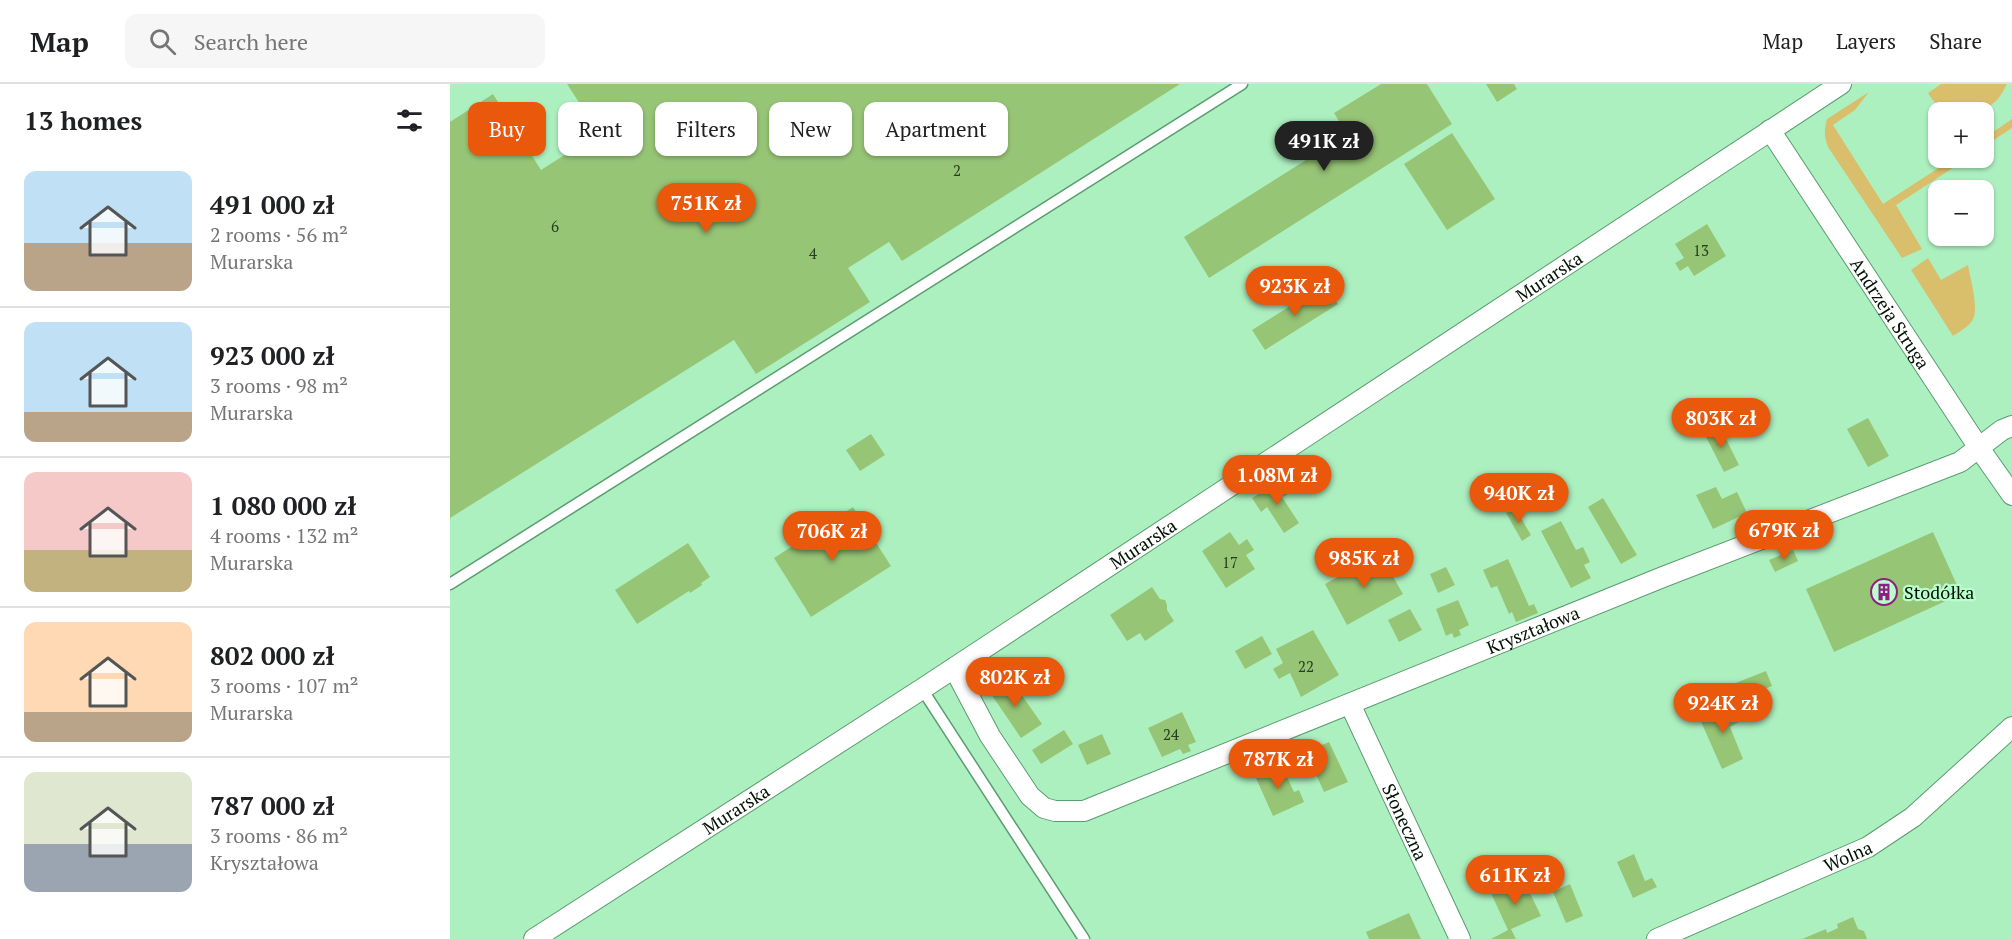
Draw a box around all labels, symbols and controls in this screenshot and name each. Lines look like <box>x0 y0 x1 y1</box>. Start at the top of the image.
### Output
search box <box>125 14 545 68</box>
text: Map <box>30 23 89 60</box>
icon: search <box>146 25 179 58</box>
text: Search here <box>194 27 308 56</box>
text: Map <box>1762 27 1803 55</box>
text: Layers <box>1836 27 1896 55</box>
text: Share <box>1929 27 1982 55</box>
chip: Buy <box>468 102 546 156</box>
chip: Rent <box>558 102 643 156</box>
chip: Filters <box>655 102 757 156</box>
chip: New <box>769 102 852 156</box>
chip: Apartment <box>864 102 1008 156</box>
map controls <box>1928 102 1994 246</box>
button: + <box>1928 102 1994 168</box>
text: 13 homes <box>24 103 142 137</box>
icon: filters <box>393 104 426 137</box>
pin: 491K zł <box>1269 121 1379 172</box>
text: 491K zł <box>1289 127 1359 154</box>
house number: 2 <box>953 160 961 180</box>
button: − <box>1928 180 1994 246</box>
pin: 751K zł <box>651 183 761 234</box>
text: 491 000 zł <box>210 187 335 221</box>
text: 751K zł <box>671 189 741 216</box>
icon: home <box>72 195 144 267</box>
house number: 6 <box>551 216 559 236</box>
text: 2 rooms · 56 m² <box>210 221 348 248</box>
house number: 13 <box>1693 240 1709 260</box>
house number: 4 <box>809 243 817 263</box>
street label: Murarska <box>1511 246 1587 307</box>
text: Murarska <box>210 248 293 275</box>
street label: Andrzeja Struga <box>1845 253 1936 373</box>
pin: 923K zł <box>1240 266 1350 317</box>
text: 923K zł <box>1260 272 1330 299</box>
text: 923 000 zł <box>210 338 335 372</box>
icon: home <box>72 346 144 418</box>
text: 3 rooms · 98 m² <box>210 372 348 399</box>
pin: 803K zł <box>1666 398 1776 449</box>
text: Murarska <box>210 399 293 426</box>
text: 803K zł <box>1686 404 1756 431</box>
pin: 1.08M zł <box>1215 455 1339 506</box>
text: 1.08M zł <box>1236 461 1318 488</box>
pin: 940K zł <box>1464 473 1574 524</box>
text: 940K zł <box>1484 479 1554 506</box>
text: 1 080 000 zł <box>210 488 356 522</box>
icon: home <box>72 496 144 568</box>
pin: 679K zł <box>1729 510 1839 561</box>
pin: 706K zł <box>777 511 887 562</box>
street label: Murarska <box>1105 513 1181 574</box>
text: 679K zł <box>1749 516 1819 543</box>
text: 706K zł <box>797 517 867 544</box>
text: 4 rooms · 132 m² <box>210 522 358 549</box>
pin: 985K zł <box>1309 538 1419 589</box>
text: 985K zł <box>1329 544 1399 571</box>
text: Murarska <box>210 549 293 576</box>
house number: 17 <box>1222 552 1238 572</box>
building icon: Stodółka <box>1869 577 1899 607</box>
place label: Stodółka <box>1904 580 1974 604</box>
street label: Kryształowa <box>1483 600 1583 659</box>
text: 802 000 zł <box>210 638 335 672</box>
icon: home <box>72 646 144 718</box>
house number: 22 <box>1298 656 1314 676</box>
pin: 802K zł <box>960 657 1070 708</box>
text: 802K zł <box>980 663 1050 690</box>
text: 3 rooms · 107 m² <box>210 672 358 699</box>
pin: 924K zł <box>1668 683 1778 734</box>
text: 924K zł <box>1688 689 1758 716</box>
text: Murarska <box>210 699 293 726</box>
house number: 24 <box>1163 724 1179 744</box>
pin: 787K zł <box>1223 739 1333 790</box>
text: 787K zł <box>1243 745 1313 772</box>
street label: Murarska <box>698 779 774 839</box>
street label: Słoneczna <box>1377 780 1433 864</box>
text: 787 000 zł <box>210 788 335 822</box>
icon: home <box>72 796 144 868</box>
text: 3 rooms · 86 m² <box>210 822 348 849</box>
street label: Wolna <box>1820 835 1876 877</box>
text: Kryształowa <box>210 849 319 876</box>
pin: 611K zł <box>1460 855 1570 906</box>
text: 611K zł <box>1480 861 1550 888</box>

